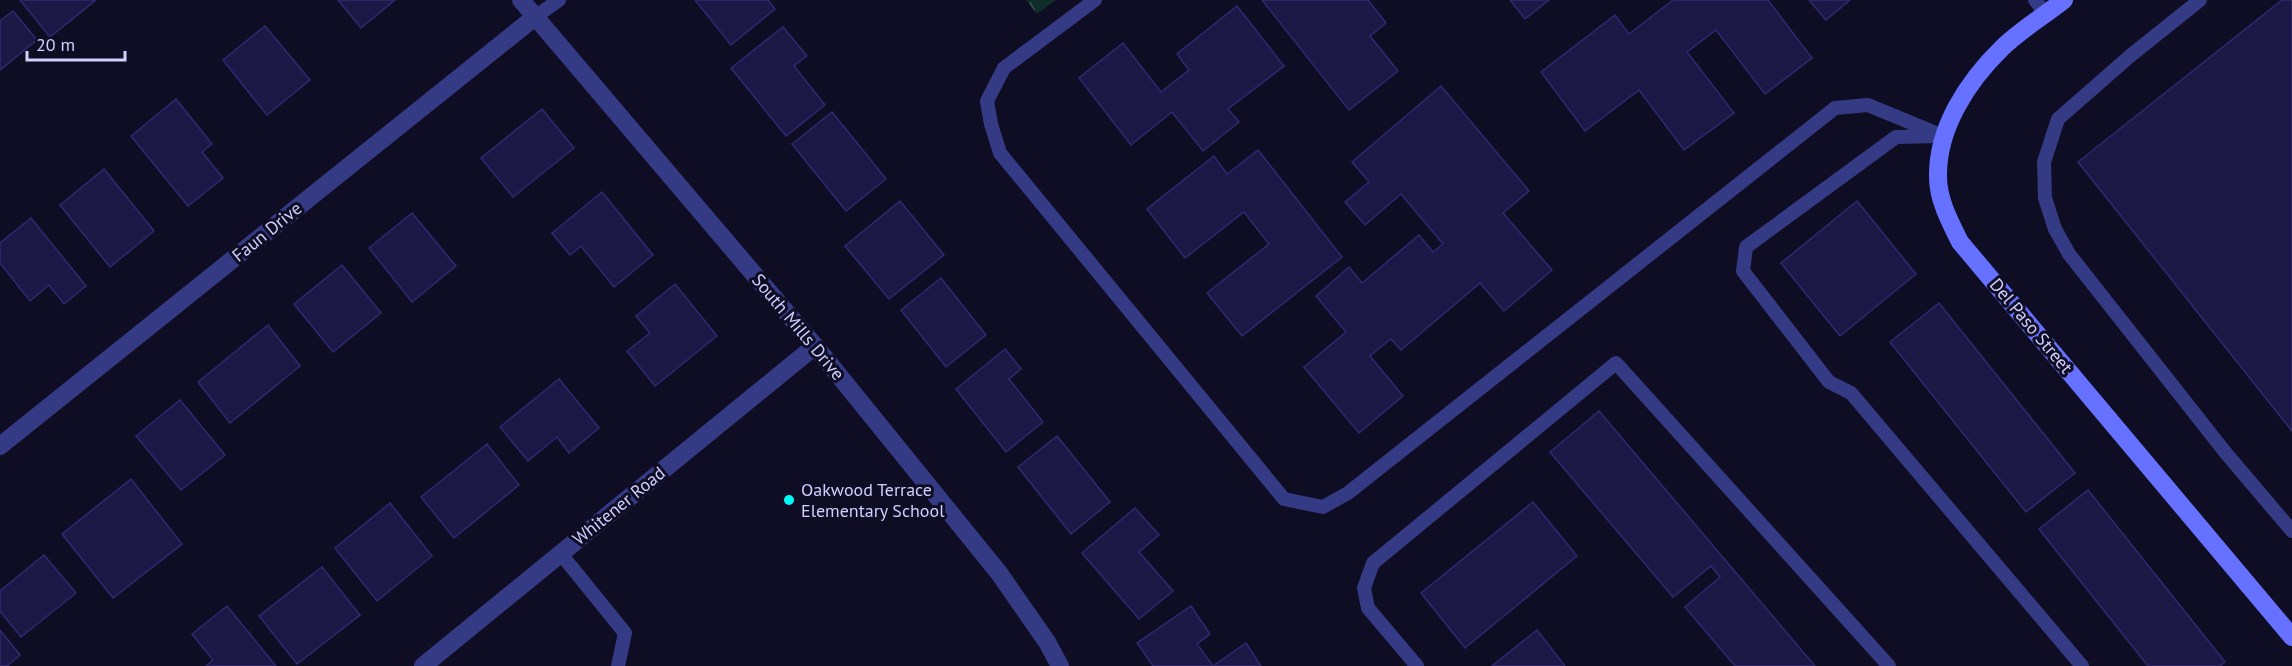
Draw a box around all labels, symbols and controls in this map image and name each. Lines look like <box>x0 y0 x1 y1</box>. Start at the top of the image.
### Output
scale bar <box>27 24 124 62</box>
text: 20 m <box>36 33 75 56</box>
street label: Faun Drive <box>227 197 306 267</box>
street label: South Mills Drive <box>747 269 850 385</box>
street label: Del Paso Street <box>1985 273 2078 378</box>
street label: Whitener Road <box>568 461 670 550</box>
place label: Oakwood Terrace Elementary School <box>801 478 945 522</box>
marker: Oakwood Terrace Elementary School <box>782 493 796 507</box>

